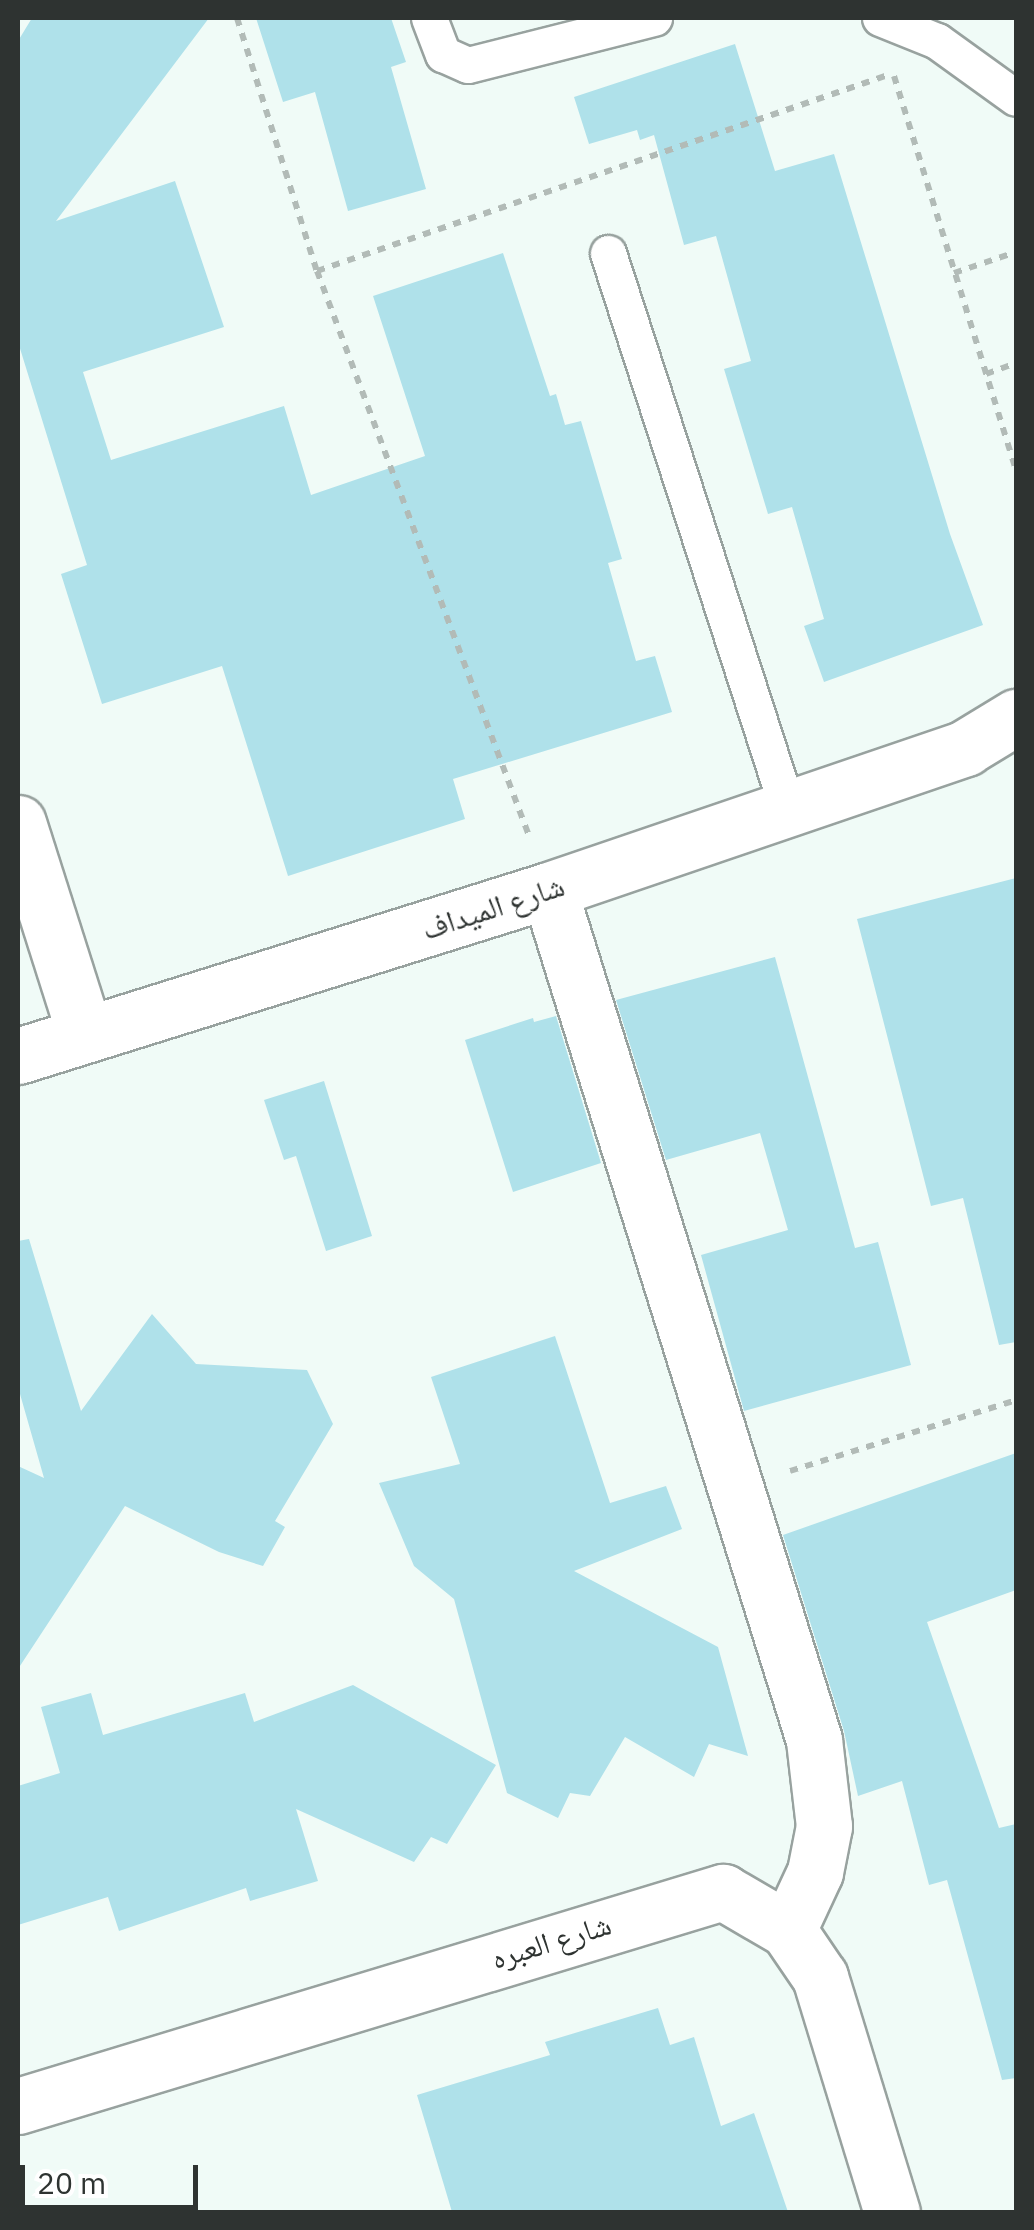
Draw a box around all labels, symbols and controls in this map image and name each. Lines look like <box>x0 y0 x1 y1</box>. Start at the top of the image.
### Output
street label: شارع الميداف <box>417 867 569 947</box>
street label: شارع العبره <box>487 1906 615 1976</box>
scale bar <box>25 2145 202 2207</box>
text: 20 m <box>37 2163 106 2202</box>

